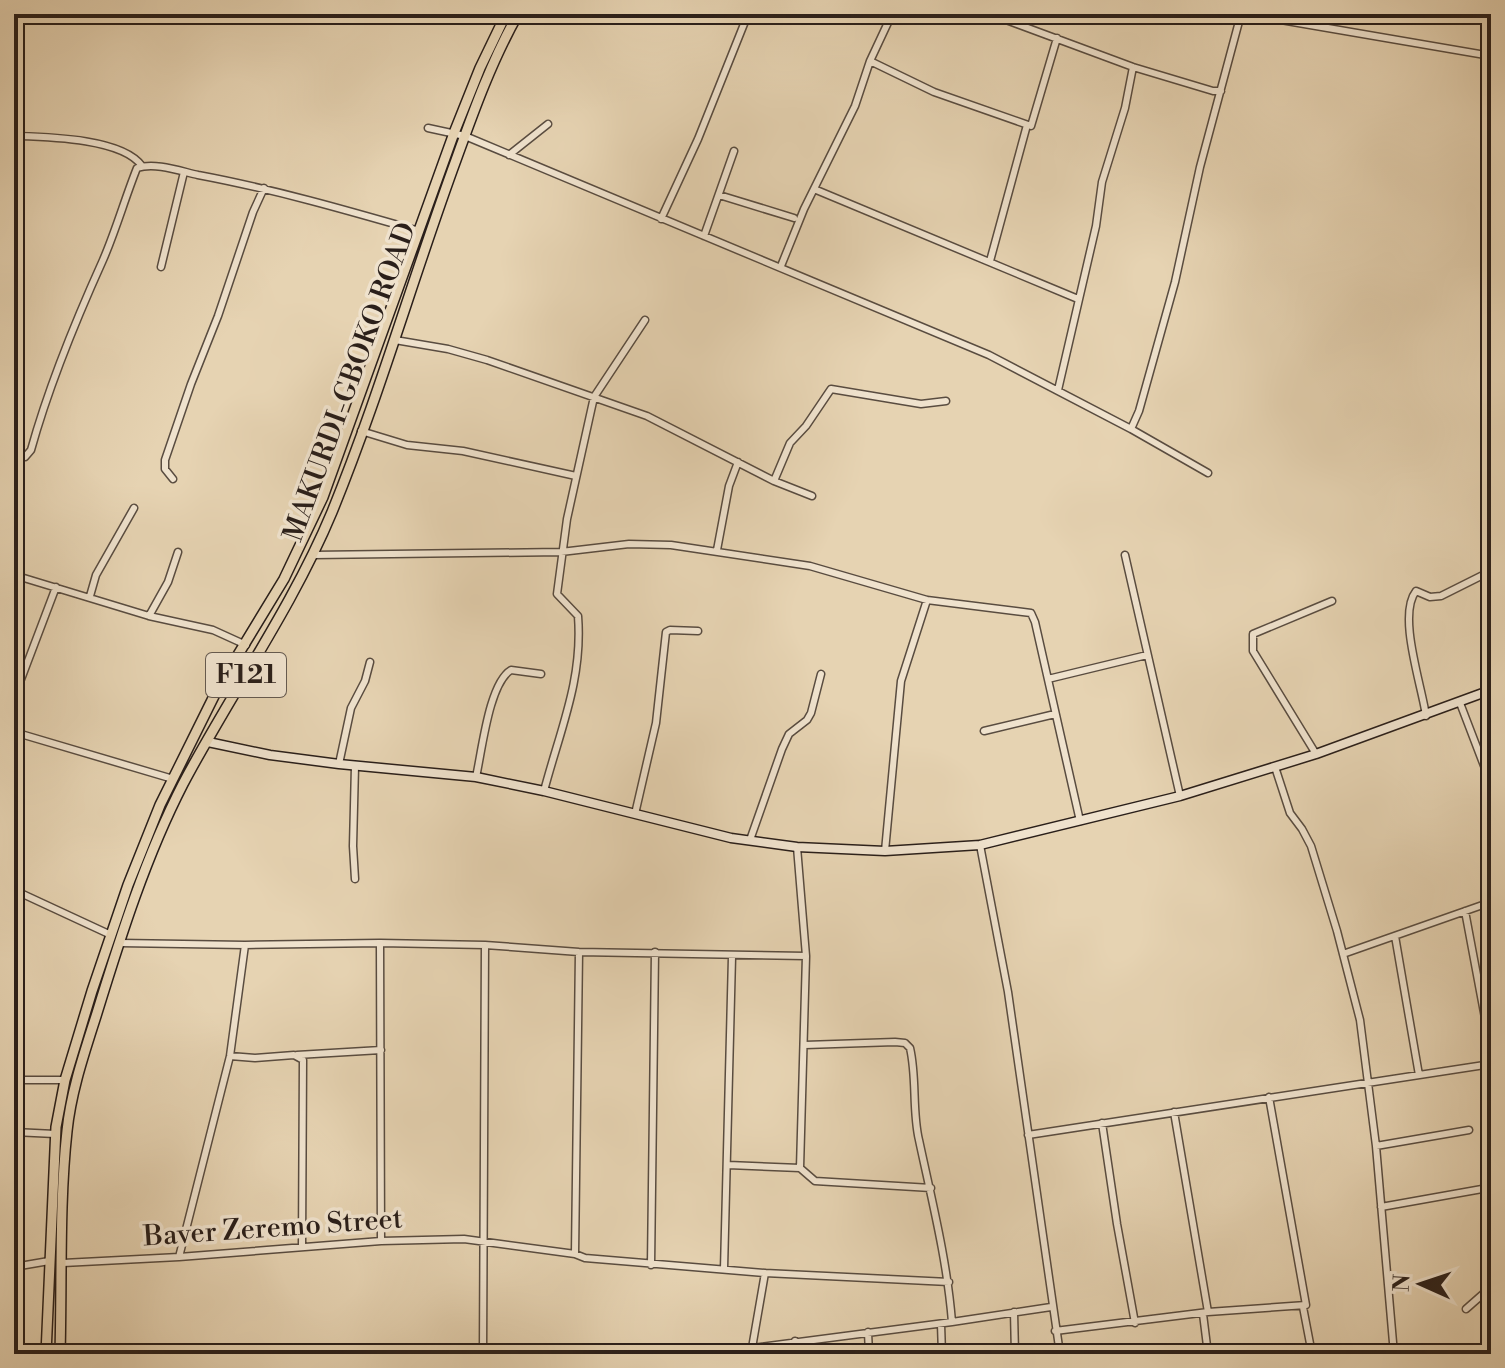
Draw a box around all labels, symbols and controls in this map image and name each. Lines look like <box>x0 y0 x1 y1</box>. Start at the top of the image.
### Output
street label: MAKURDI-GBOKO ROAD <box>276 218 424 546</box>
road number: F121 <box>206 653 286 697</box>
street label: Baver Zeremo Street <box>141 1201 404 1255</box>
north arrow <box>1381 1244 1461 1324</box>
text: N <box>1389 1273 1416 1292</box>

